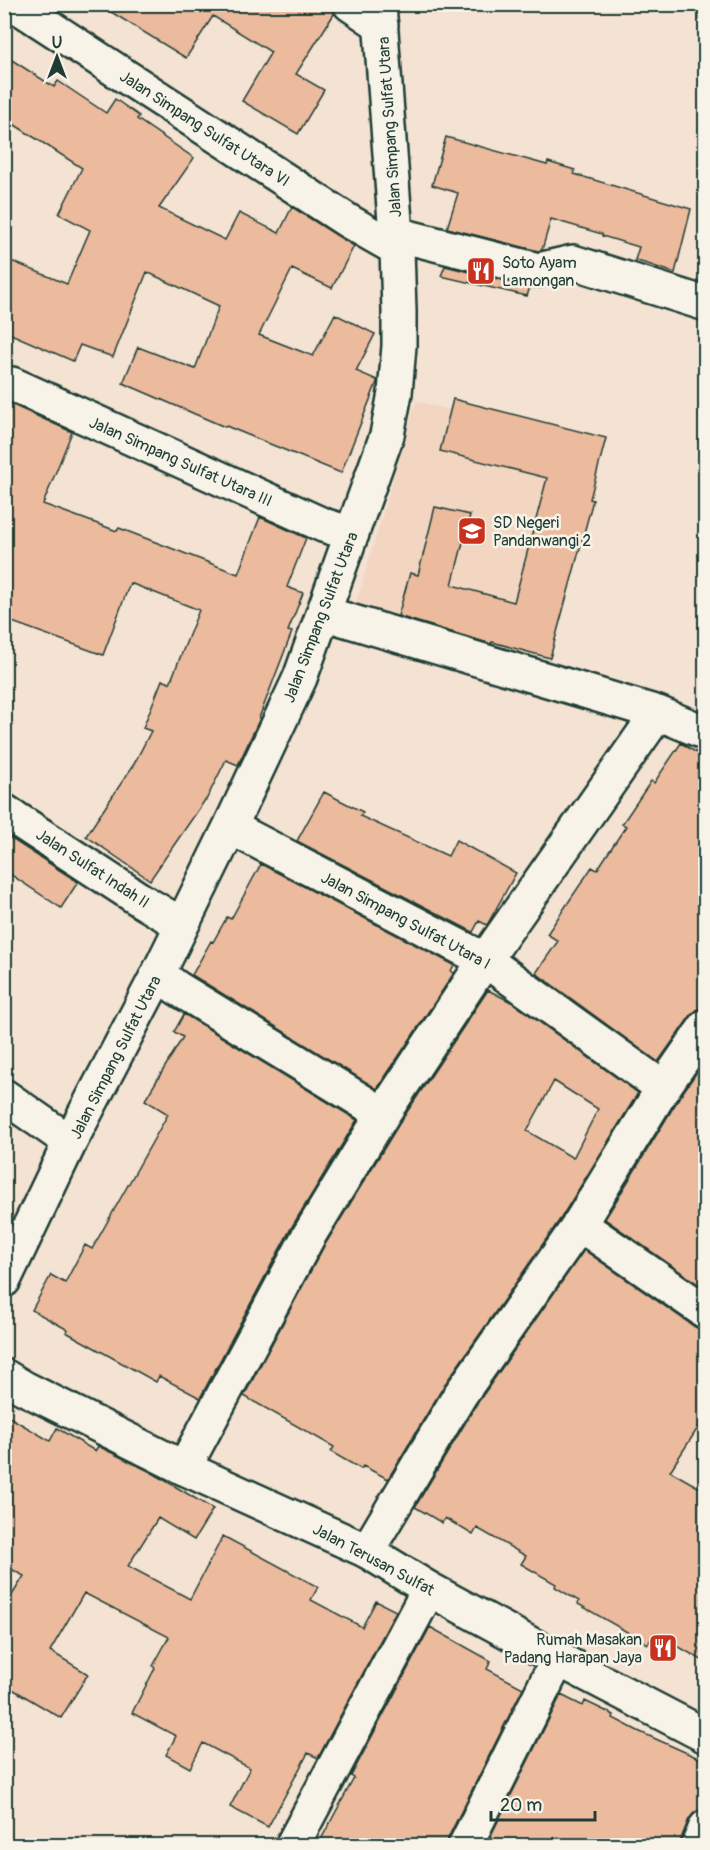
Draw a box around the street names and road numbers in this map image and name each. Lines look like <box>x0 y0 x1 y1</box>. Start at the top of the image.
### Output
street label: Jalan Simpang Sulfat Utara <box>374 36 406 218</box>
street label: Jalan Simpang Sulfat Utara VI <box>116 66 293 191</box>
street label: Jalan Simpang Sulfat Utara III <box>86 412 275 511</box>
street label: Jalan Simpang Sulfat Utara <box>279 529 363 705</box>
street label: Jalan Sulfat Indah II <box>32 825 153 913</box>
street label: Jalan Simpang Sulfat Utara I <box>317 868 494 974</box>
street label: Jalan Simpang Sulfat Utara <box>66 972 166 1143</box>
street label: Jalan Terusan Sulfat <box>309 1519 438 1601</box>

